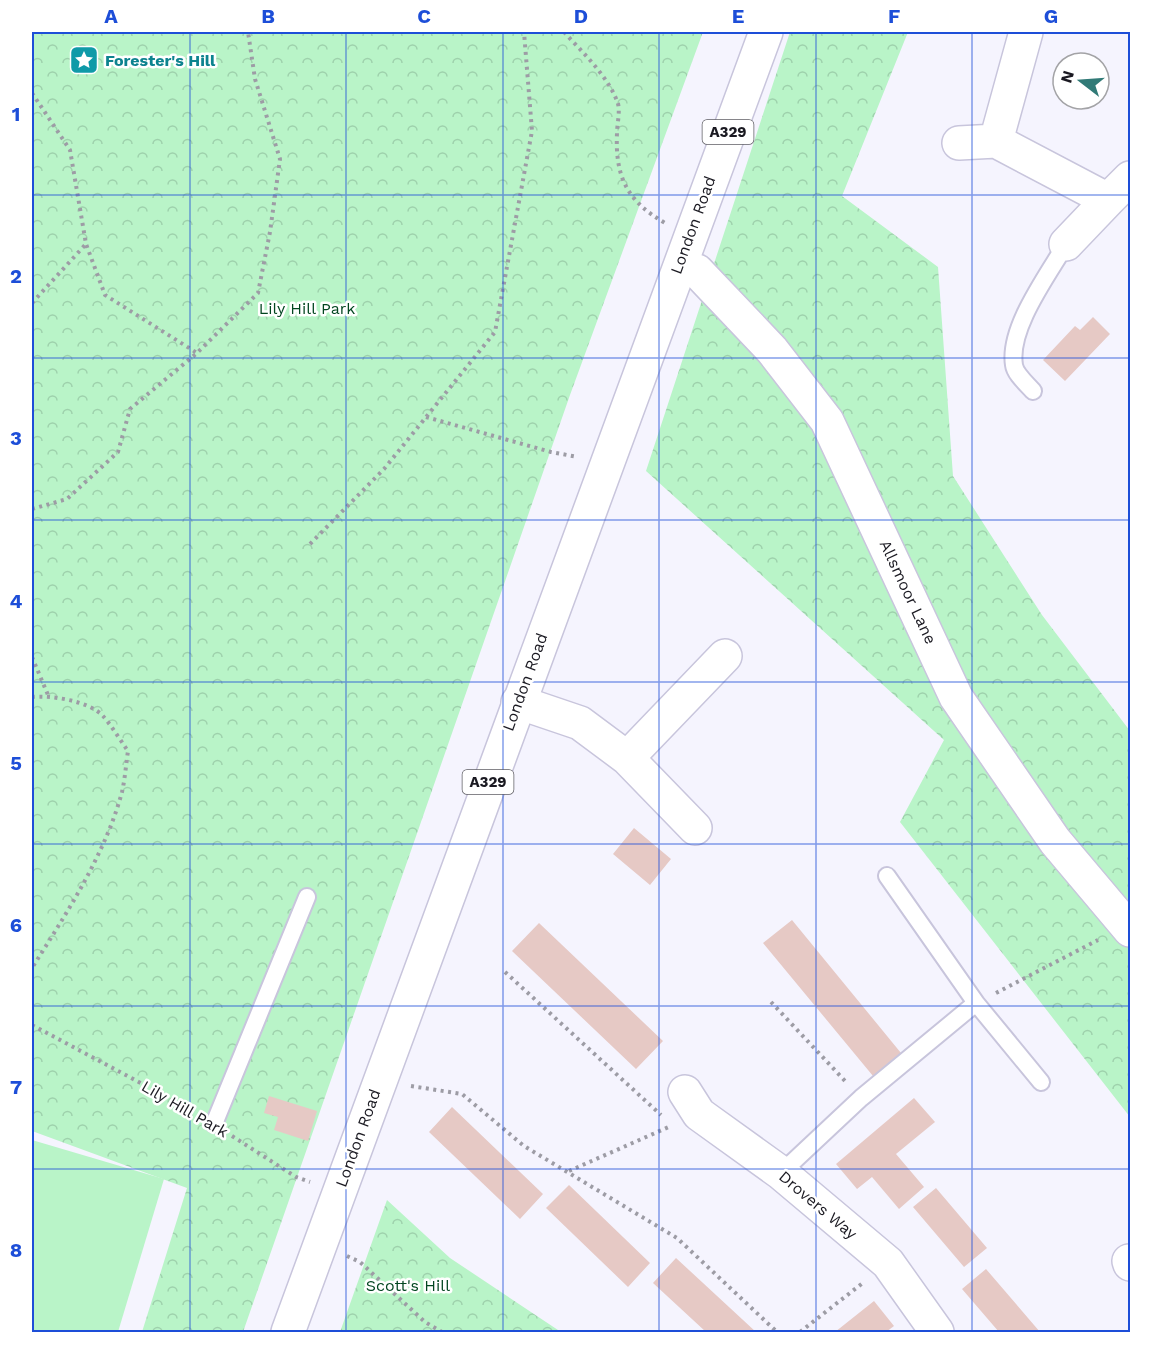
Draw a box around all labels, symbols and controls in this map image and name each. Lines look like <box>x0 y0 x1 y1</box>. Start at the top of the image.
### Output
text: A <box>104 4 118 28</box>
text: B <box>261 4 275 28</box>
text: C <box>417 4 431 28</box>
text: D <box>574 4 588 28</box>
text: E <box>732 4 744 28</box>
text: F <box>888 4 900 28</box>
text: G <box>1044 4 1058 28</box>
place icon: Forester's Hill <box>68 44 100 76</box>
place label: Forester's Hill <box>105 51 216 70</box>
north arrow <box>1051 51 1111 111</box>
text: N <box>1056 68 1078 85</box>
text: 1 <box>12 102 20 126</box>
road number: A329 <box>702 120 754 144</box>
street label: London Road <box>666 173 720 277</box>
text: 2 <box>10 264 22 288</box>
park label: Lily Hill Park <box>259 299 355 318</box>
text: 3 <box>10 426 22 450</box>
street label: Allsmoor Lane <box>876 537 940 647</box>
text: 4 <box>10 589 23 613</box>
street label: London Road <box>498 630 552 734</box>
text: 5 <box>10 751 22 775</box>
road number: A329 <box>462 770 514 794</box>
text: 6 <box>10 913 22 937</box>
text: 7 <box>10 1075 22 1099</box>
street label: Lily Hill Park <box>138 1077 232 1141</box>
street label: London Road <box>331 1086 385 1190</box>
street label: Drovers Way <box>775 1167 862 1244</box>
text: 8 <box>10 1238 22 1262</box>
park label: Scott's Hill <box>366 1276 450 1295</box>

